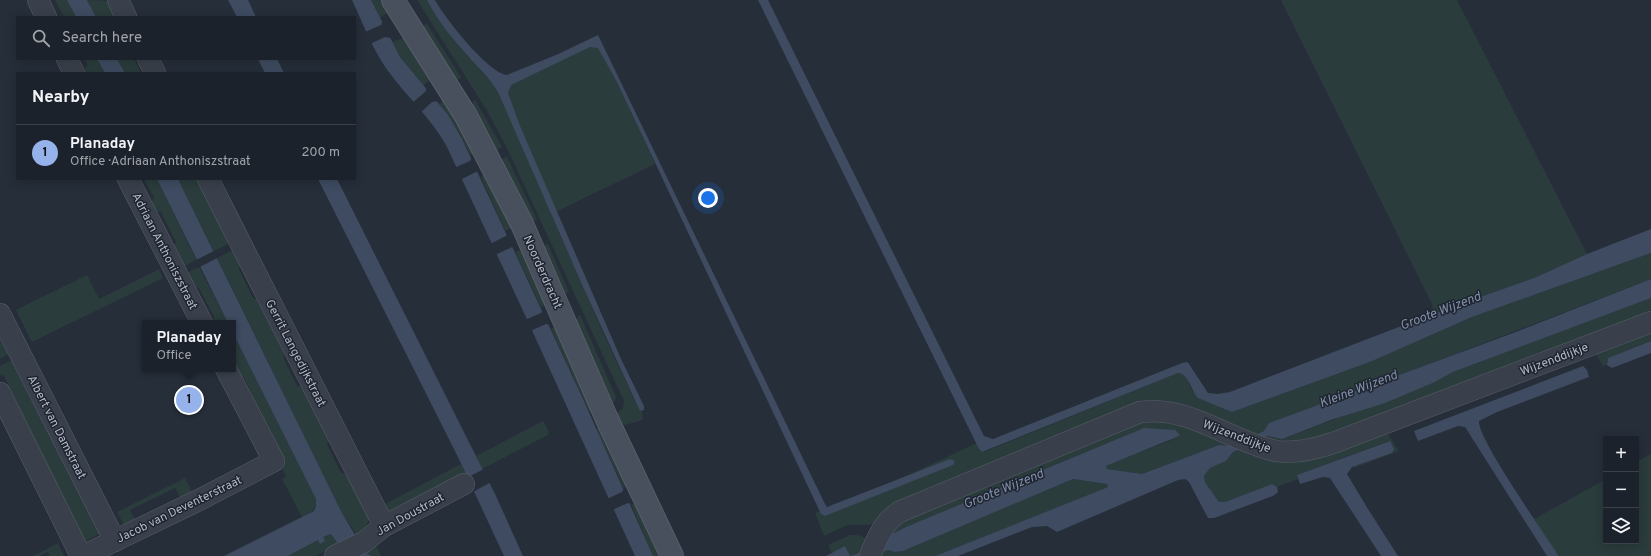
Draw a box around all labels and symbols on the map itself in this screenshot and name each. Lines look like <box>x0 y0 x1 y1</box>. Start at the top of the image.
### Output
your location <box>698 188 718 208</box>
street label: Adriaan Anthoniszstraat <box>128 190 201 313</box>
street label: Noorderdracht <box>519 233 565 312</box>
water label: Groote Wijzend <box>1398 289 1484 335</box>
street label: Gerrit Langedijkstraat <box>261 297 329 410</box>
street label: Wijzenddijkje <box>1518 340 1591 380</box>
water label: Kleine Wijzend <box>1317 367 1401 412</box>
street label: Albert van Damstraat <box>23 373 89 482</box>
pin: 1 <box>176 385 202 415</box>
street label: Wijzenddijkje <box>1200 417 1273 457</box>
water label: Groote Wijzend <box>961 466 1047 513</box>
street label: Jacob van Deventerstraat <box>114 473 245 547</box>
street label: Jan Doustraat <box>374 490 447 540</box>

